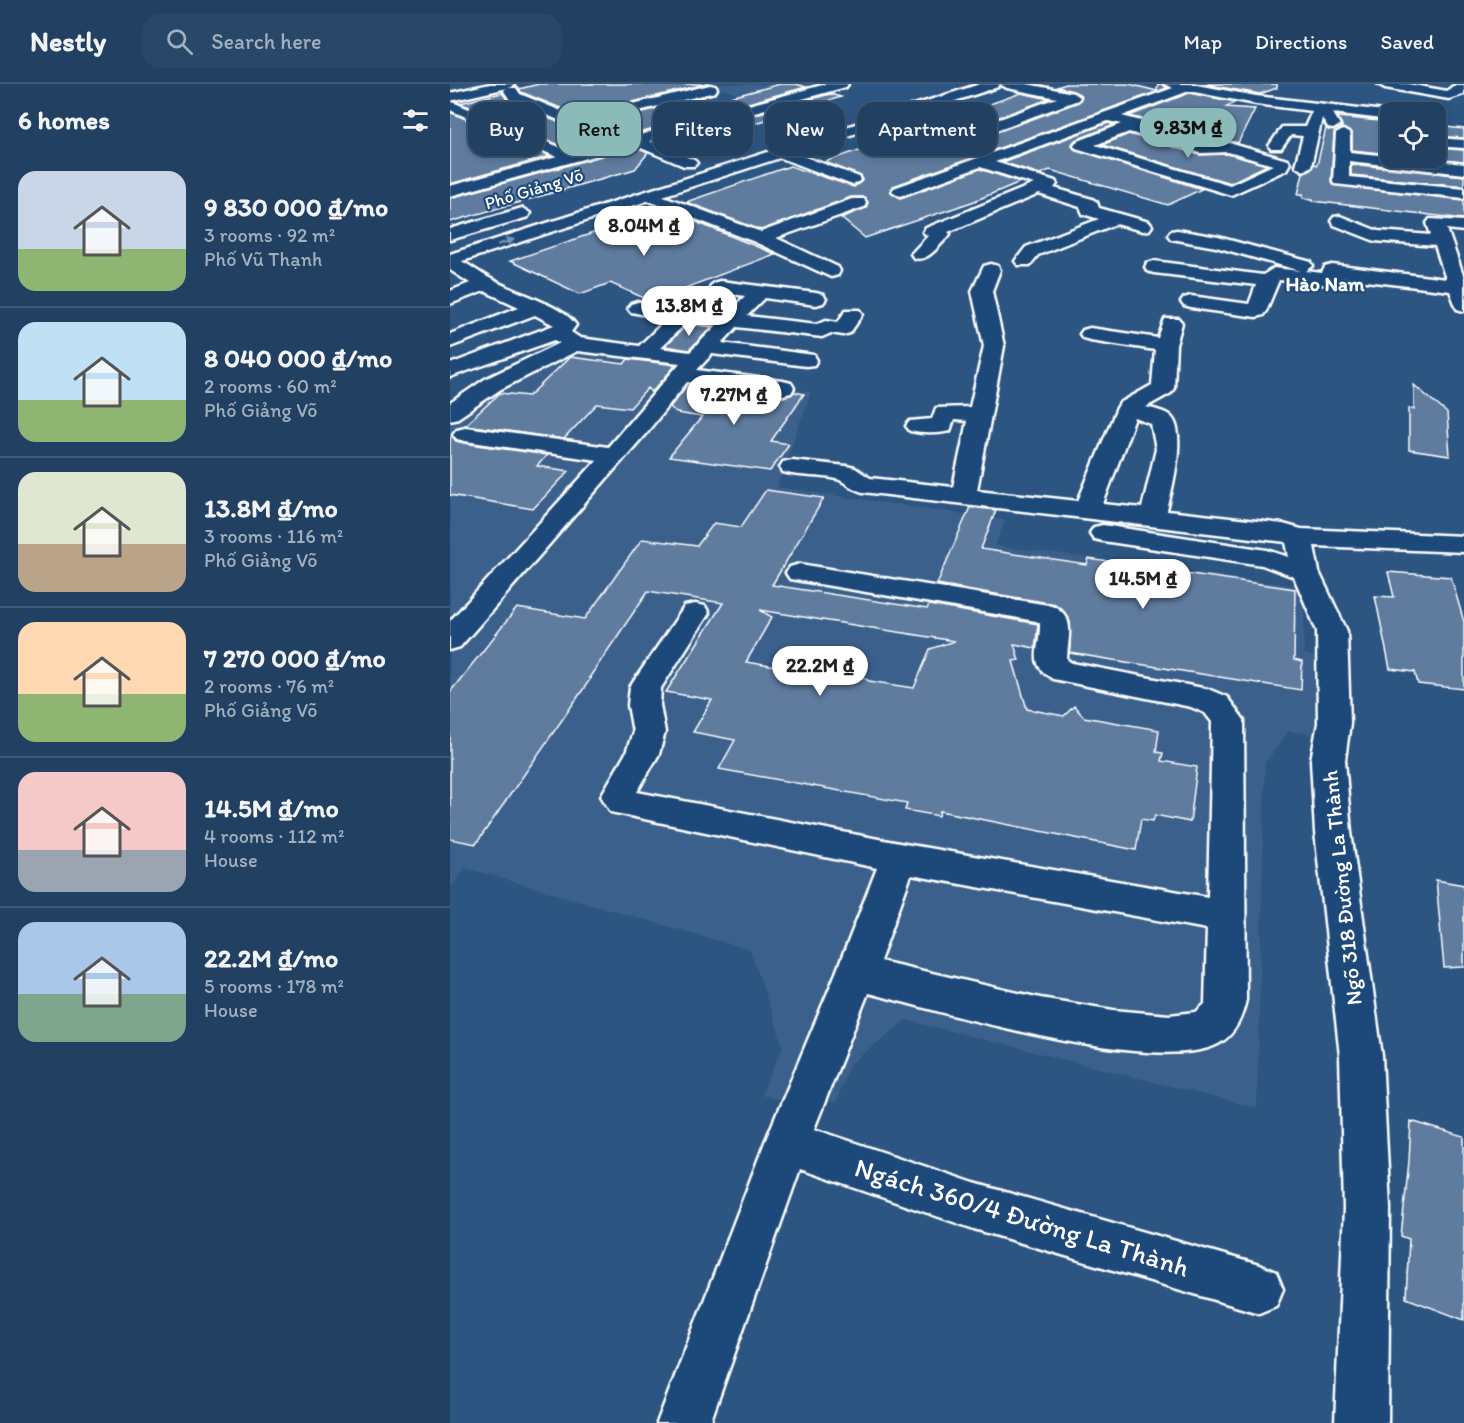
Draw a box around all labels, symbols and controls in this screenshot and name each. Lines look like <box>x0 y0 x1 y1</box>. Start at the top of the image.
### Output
search box <box>142 14 562 68</box>
text: Nestly <box>30 24 106 58</box>
icon: search <box>163 25 196 58</box>
text: Search here <box>211 28 322 55</box>
text: Map <box>1184 29 1222 54</box>
text: Directions <box>1255 29 1347 54</box>
text: Saved <box>1380 29 1434 54</box>
chip: Buy <box>468 102 545 156</box>
chip: Rent <box>557 102 641 156</box>
chip: Filters <box>653 102 753 156</box>
chip: New <box>765 102 845 156</box>
chip: Apartment <box>857 102 997 156</box>
map controls <box>1380 102 1446 168</box>
button: locate <box>1380 102 1446 168</box>
text: 6 homes <box>18 104 110 136</box>
icon: filters <box>399 104 432 137</box>
pin: 9.83M ₫ <box>1133 108 1243 159</box>
text: 9.83M ₫ <box>1154 115 1222 139</box>
street label: Phố Giảng Võ <box>482 164 586 214</box>
text: 9 830 000 ₫/mo <box>204 191 388 223</box>
icon: home <box>66 195 138 267</box>
pin: 8.04M ₫ <box>589 206 699 257</box>
text: 8.04M ₫ <box>608 213 680 237</box>
text: 3 rooms · 92 m² <box>204 223 335 247</box>
one-way arrow <box>497 237 515 246</box>
text: Phố Vũ Thạnh <box>204 247 322 271</box>
district label: Hào Nam <box>1285 272 1365 296</box>
pin: 13.8M ₫ <box>634 286 744 337</box>
text: 13.8M ₫ <box>655 293 723 317</box>
text: 8 040 000 ₫/mo <box>204 342 392 374</box>
icon: home <box>66 346 138 418</box>
text: 2 rooms · 60 m² <box>204 374 337 398</box>
pin: 7.27M ₫ <box>679 375 789 426</box>
text: 7.27M ₫ <box>701 382 767 406</box>
text: Phố Giảng Võ <box>204 398 317 422</box>
text: 13.8M ₫/mo <box>204 492 338 524</box>
icon: home <box>66 496 138 568</box>
text: 3 rooms · 116 m² <box>204 524 343 548</box>
text: Phố Giảng Võ <box>204 548 317 572</box>
pin: 14.5M ₫ <box>1088 559 1198 610</box>
text: 14.5M ₫ <box>1109 566 1177 590</box>
text: 7 270 000 ₫/mo <box>204 642 386 674</box>
icon: home <box>66 646 138 718</box>
pin: 22.2M ₫ <box>765 646 875 697</box>
text: 22.2M ₫ <box>786 653 854 677</box>
text: 2 rooms · 76 m² <box>204 674 334 698</box>
text: Phố Giảng Võ <box>204 698 317 722</box>
street label: Ngõ 318 Đường La Thành <box>1316 769 1368 1007</box>
text: 14.5M ₫/mo <box>204 792 339 824</box>
icon: home <box>66 796 138 868</box>
text: 4 rooms · 112 m² <box>204 824 344 848</box>
text: House <box>204 848 258 872</box>
text: 22.2M ₫/mo <box>204 942 338 974</box>
icon: home <box>66 946 138 1018</box>
text: 5 rooms · 178 m² <box>204 974 344 998</box>
text: House <box>204 998 258 1022</box>
street label: Ngách 360/4 Đường La Thành <box>851 1150 1193 1284</box>

